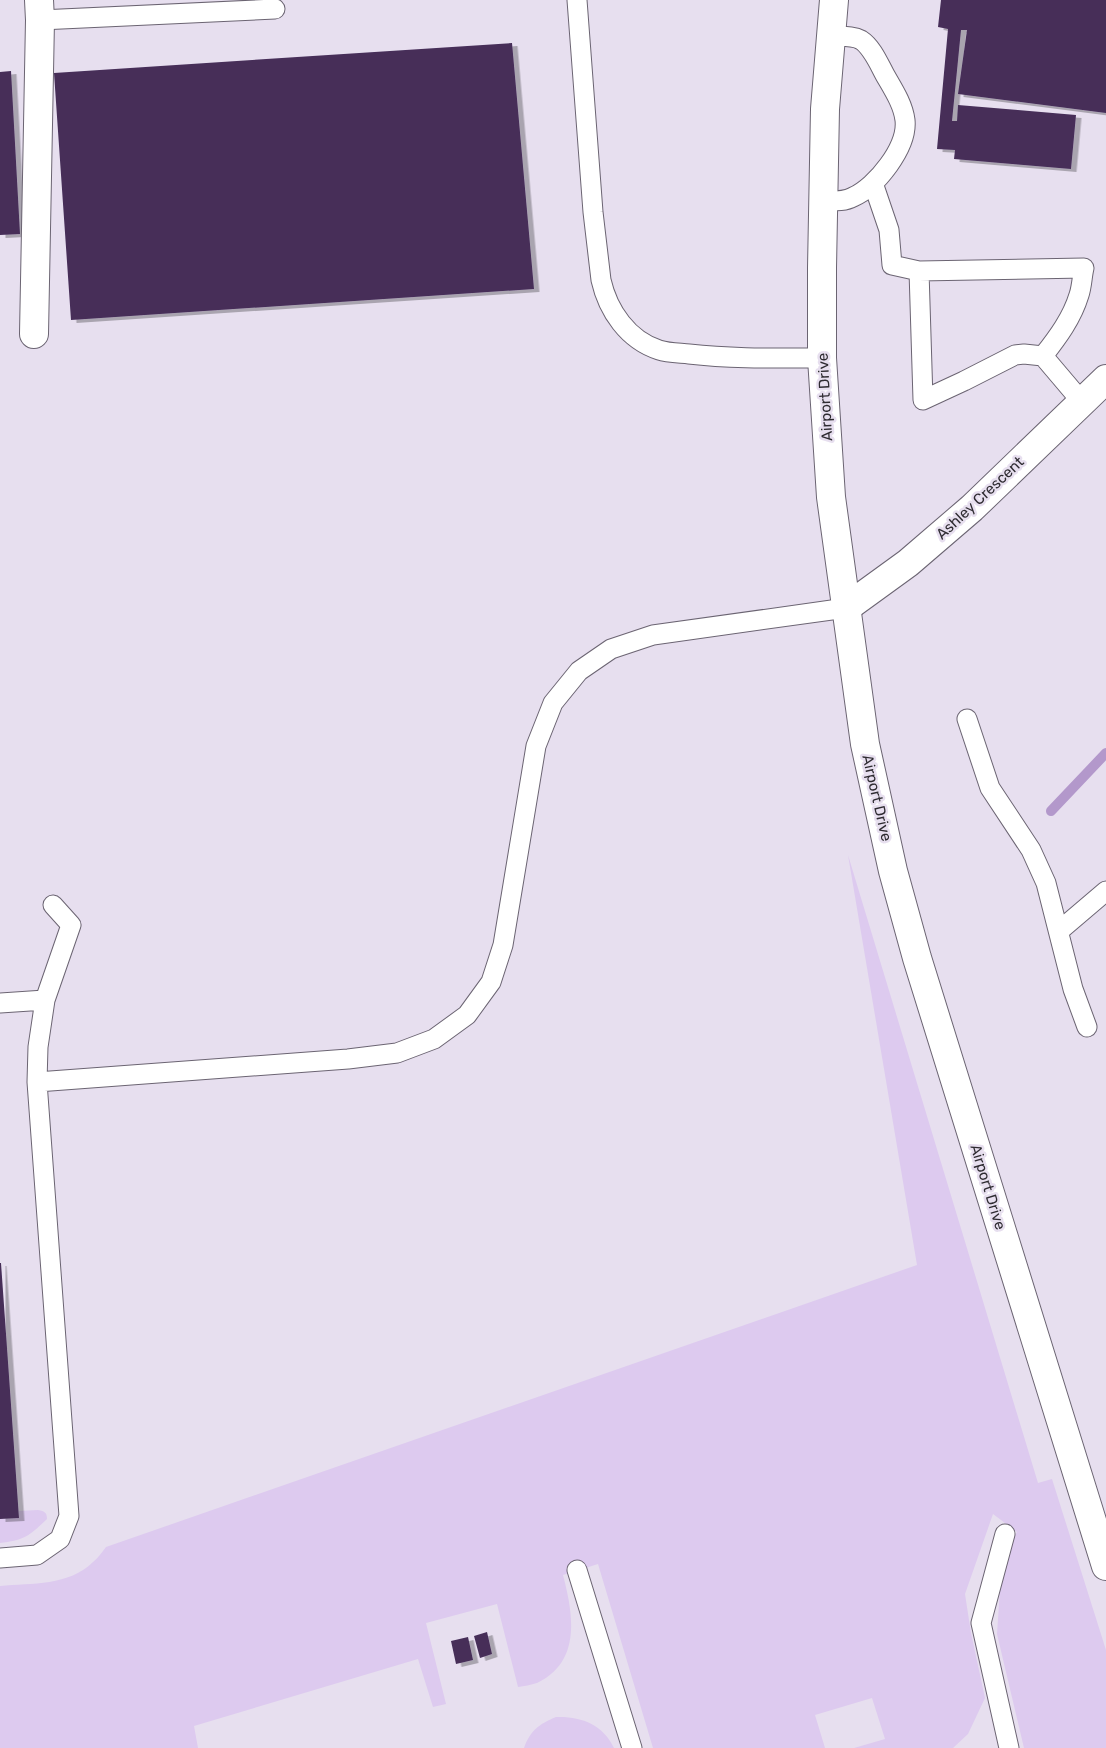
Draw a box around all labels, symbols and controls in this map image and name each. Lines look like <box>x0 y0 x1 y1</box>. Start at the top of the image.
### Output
street label: Airport Drive <box>814 352 836 442</box>
street label: Ashley Crescent <box>932 453 1028 543</box>
street label: Airport Drive <box>858 753 896 843</box>
street label: Airport Drive <box>966 1142 1010 1232</box>

